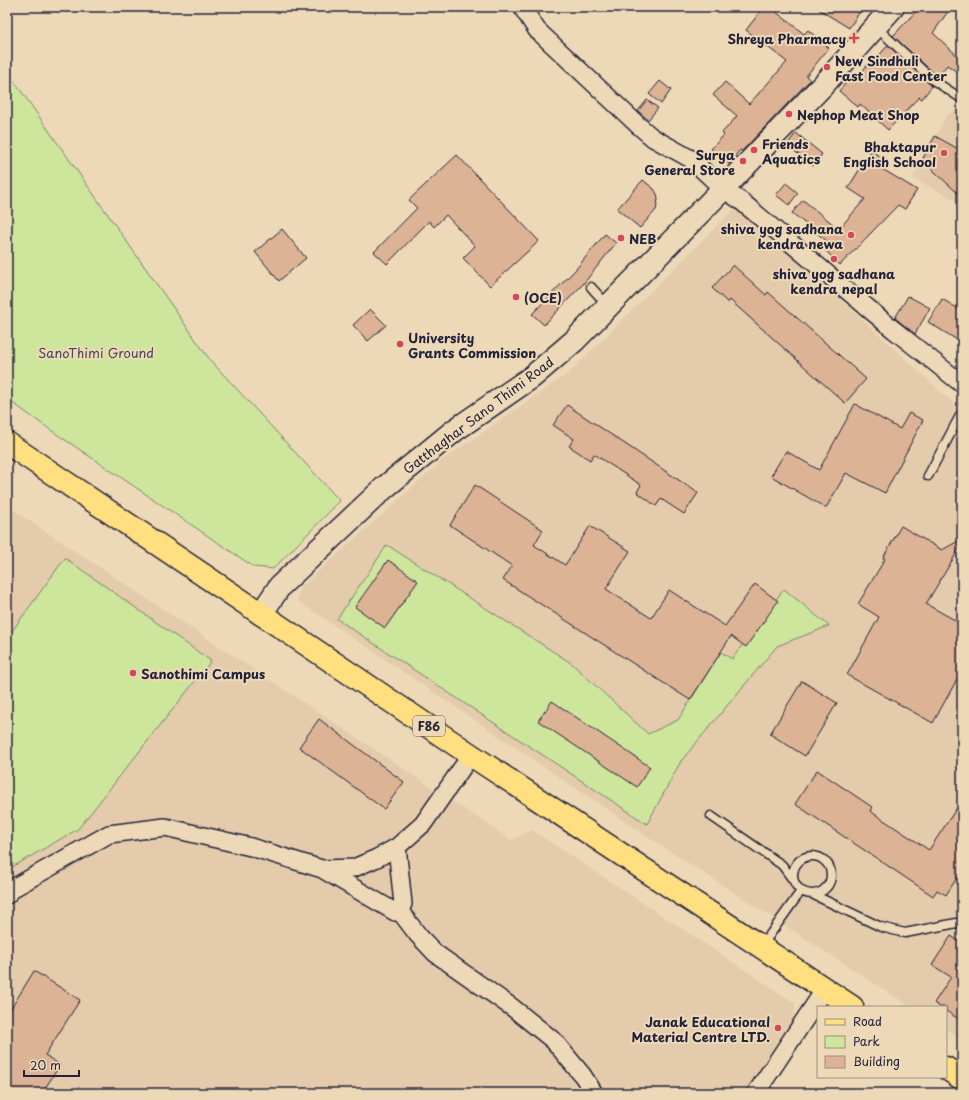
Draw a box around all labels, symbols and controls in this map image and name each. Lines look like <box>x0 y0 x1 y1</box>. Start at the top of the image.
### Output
place label: Shreya Pharmacy <box>727 29 846 48</box>
marker: Shreya Pharmacy <box>849 33 859 43</box>
place label: New Sindhuli Fast Food Center <box>835 51 947 85</box>
marker: New Sindhuli Fast Food Center <box>822 62 832 72</box>
place label: Nephop Meat Shop <box>797 105 920 124</box>
marker: Nephop Meat Shop <box>784 109 794 119</box>
place label: Friends Aquatics <box>761 134 820 168</box>
place label: Bhaktapur English School <box>843 137 936 171</box>
place label: Surya General Store <box>644 145 735 179</box>
marker: Friends Aquatics <box>749 145 759 155</box>
marker: Bhaktapur English School <box>939 148 949 158</box>
marker: Surya General Store <box>738 156 748 166</box>
place label: shiva yog sadhana kendra newa <box>721 219 843 253</box>
place label: NEB <box>629 229 656 248</box>
marker: shiva yog sadhana kendra newa <box>846 230 856 240</box>
marker: NEB <box>616 233 626 243</box>
marker: shiva yog sadhana kendra nepal <box>829 254 839 264</box>
place label: shiva yog sadhana kendra nepal <box>773 264 895 298</box>
place label: (OCE) <box>524 288 562 307</box>
marker: (OCE) <box>511 292 521 302</box>
place label: University Grants Commission <box>408 328 536 362</box>
marker: University Grants Commission <box>395 339 405 349</box>
park label: SanoThimi Ground <box>38 343 154 362</box>
street label: Gatthaghar Sano Thimi Road <box>399 352 557 478</box>
place label: Sanothimi Campus <box>141 664 265 683</box>
marker: Sanothimi Campus <box>128 668 138 678</box>
road number: F86 <box>413 716 445 736</box>
legend <box>817 1006 947 1078</box>
place label: Janak Educational Material Centre LTD. <box>631 1012 770 1046</box>
text: Road <box>853 1012 882 1030</box>
marker: Janak Educational Material Centre LTD. <box>773 1023 783 1033</box>
text: Park <box>853 1032 880 1050</box>
scale bar <box>24 1052 79 1078</box>
text: Building <box>853 1052 900 1070</box>
text: 20 m <box>30 1056 61 1074</box>

